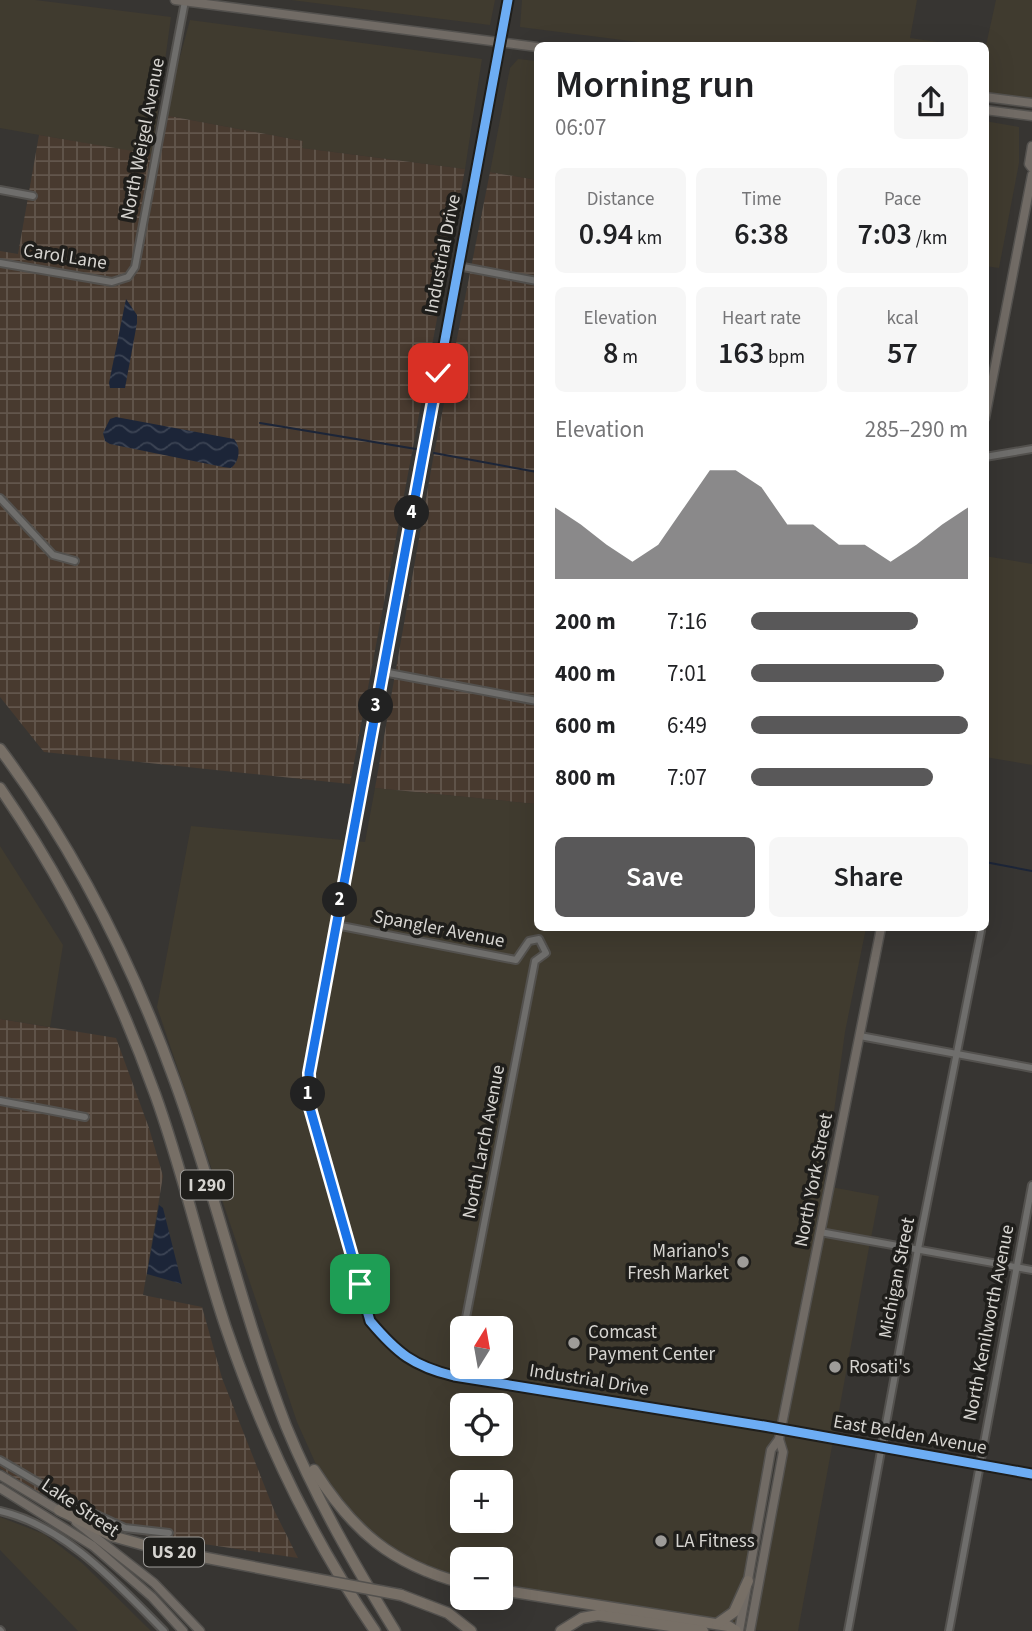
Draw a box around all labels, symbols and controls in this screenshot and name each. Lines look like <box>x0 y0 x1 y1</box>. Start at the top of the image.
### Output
street label: North Weigel Avenue <box>114 56 172 222</box>
text: Morning run <box>555 58 755 112</box>
button: share <box>894 65 968 139</box>
text: 06:07 <box>555 111 606 144</box>
text: Distance <box>587 186 654 213</box>
text: Time <box>741 186 782 213</box>
text: Pace <box>884 186 921 213</box>
street label: Industrial Drive <box>418 192 468 316</box>
text: 0.94 <box>579 213 633 256</box>
text: 6:38 <box>734 213 789 256</box>
text: 7:03 <box>857 213 912 256</box>
text: km <box>633 225 662 252</box>
text: /km <box>912 225 948 252</box>
street label: Carol Lane <box>21 237 109 277</box>
text: Elevation <box>584 305 657 332</box>
text: Heart rate <box>722 305 801 332</box>
text: kcal <box>887 305 918 332</box>
text: 8 <box>603 332 618 375</box>
text: 163 <box>718 332 764 375</box>
text: 57 <box>887 332 918 375</box>
pin <box>408 343 468 403</box>
text: m <box>618 344 638 371</box>
text: bpm <box>764 344 805 371</box>
icon: check <box>419 354 457 392</box>
text: Elevation <box>555 413 645 446</box>
text: 285–290 m <box>865 413 968 446</box>
pin: 4 <box>394 496 430 530</box>
text: 4 <box>406 499 417 526</box>
text: 200 m <box>555 605 616 638</box>
text: 7:16 <box>667 605 707 638</box>
text: 400 m <box>555 657 616 690</box>
text: 7:01 <box>667 657 707 690</box>
pin: 3 <box>358 688 394 724</box>
text: 3 <box>370 692 381 719</box>
text: 600 m <box>555 709 616 742</box>
text: 6:49 <box>667 709 707 742</box>
text: 800 m <box>555 761 616 794</box>
text: 7:07 <box>667 761 707 794</box>
button: Save <box>555 837 755 917</box>
button: Share <box>769 837 968 917</box>
pin: 2 <box>322 883 358 918</box>
text: 2 <box>334 886 345 913</box>
street label: Spangler Avenue <box>371 903 507 955</box>
street label: North Larch Avenue <box>456 1063 512 1221</box>
pin: 1 <box>290 1076 326 1112</box>
text: 1 <box>302 1080 313 1107</box>
street label: North York Street <box>788 1110 840 1249</box>
road number: I 290 <box>181 1170 233 1200</box>
street label: Michigan Street <box>872 1215 922 1341</box>
street label: North Kenilworth Avenue <box>957 1222 1021 1424</box>
place label: Mariano's Fresh Market <box>627 1238 730 1287</box>
pin <box>330 1254 390 1314</box>
marker: Mariano's Fresh Market <box>735 1254 751 1270</box>
icon: arrive <box>341 1265 379 1303</box>
north arrow <box>450 1316 513 1379</box>
map controls <box>450 1316 513 1610</box>
place label: Comcast Payment Center <box>588 1319 715 1368</box>
marker: Comcast Payment Center <box>566 1335 582 1351</box>
place label: Rosati's <box>849 1354 911 1381</box>
street label: Industrial Drive <box>527 1357 651 1403</box>
marker: Rosati's <box>827 1359 843 1375</box>
button: locate <box>450 1393 513 1456</box>
street label: East Belden Avenue <box>831 1408 989 1462</box>
button: + <box>450 1470 513 1533</box>
street label: Lake Street <box>36 1472 125 1544</box>
place label: LA Fitness <box>675 1528 755 1555</box>
marker: LA Fitness <box>653 1533 669 1549</box>
road number: US 20 <box>144 1538 204 1567</box>
button: − <box>450 1547 513 1610</box>

